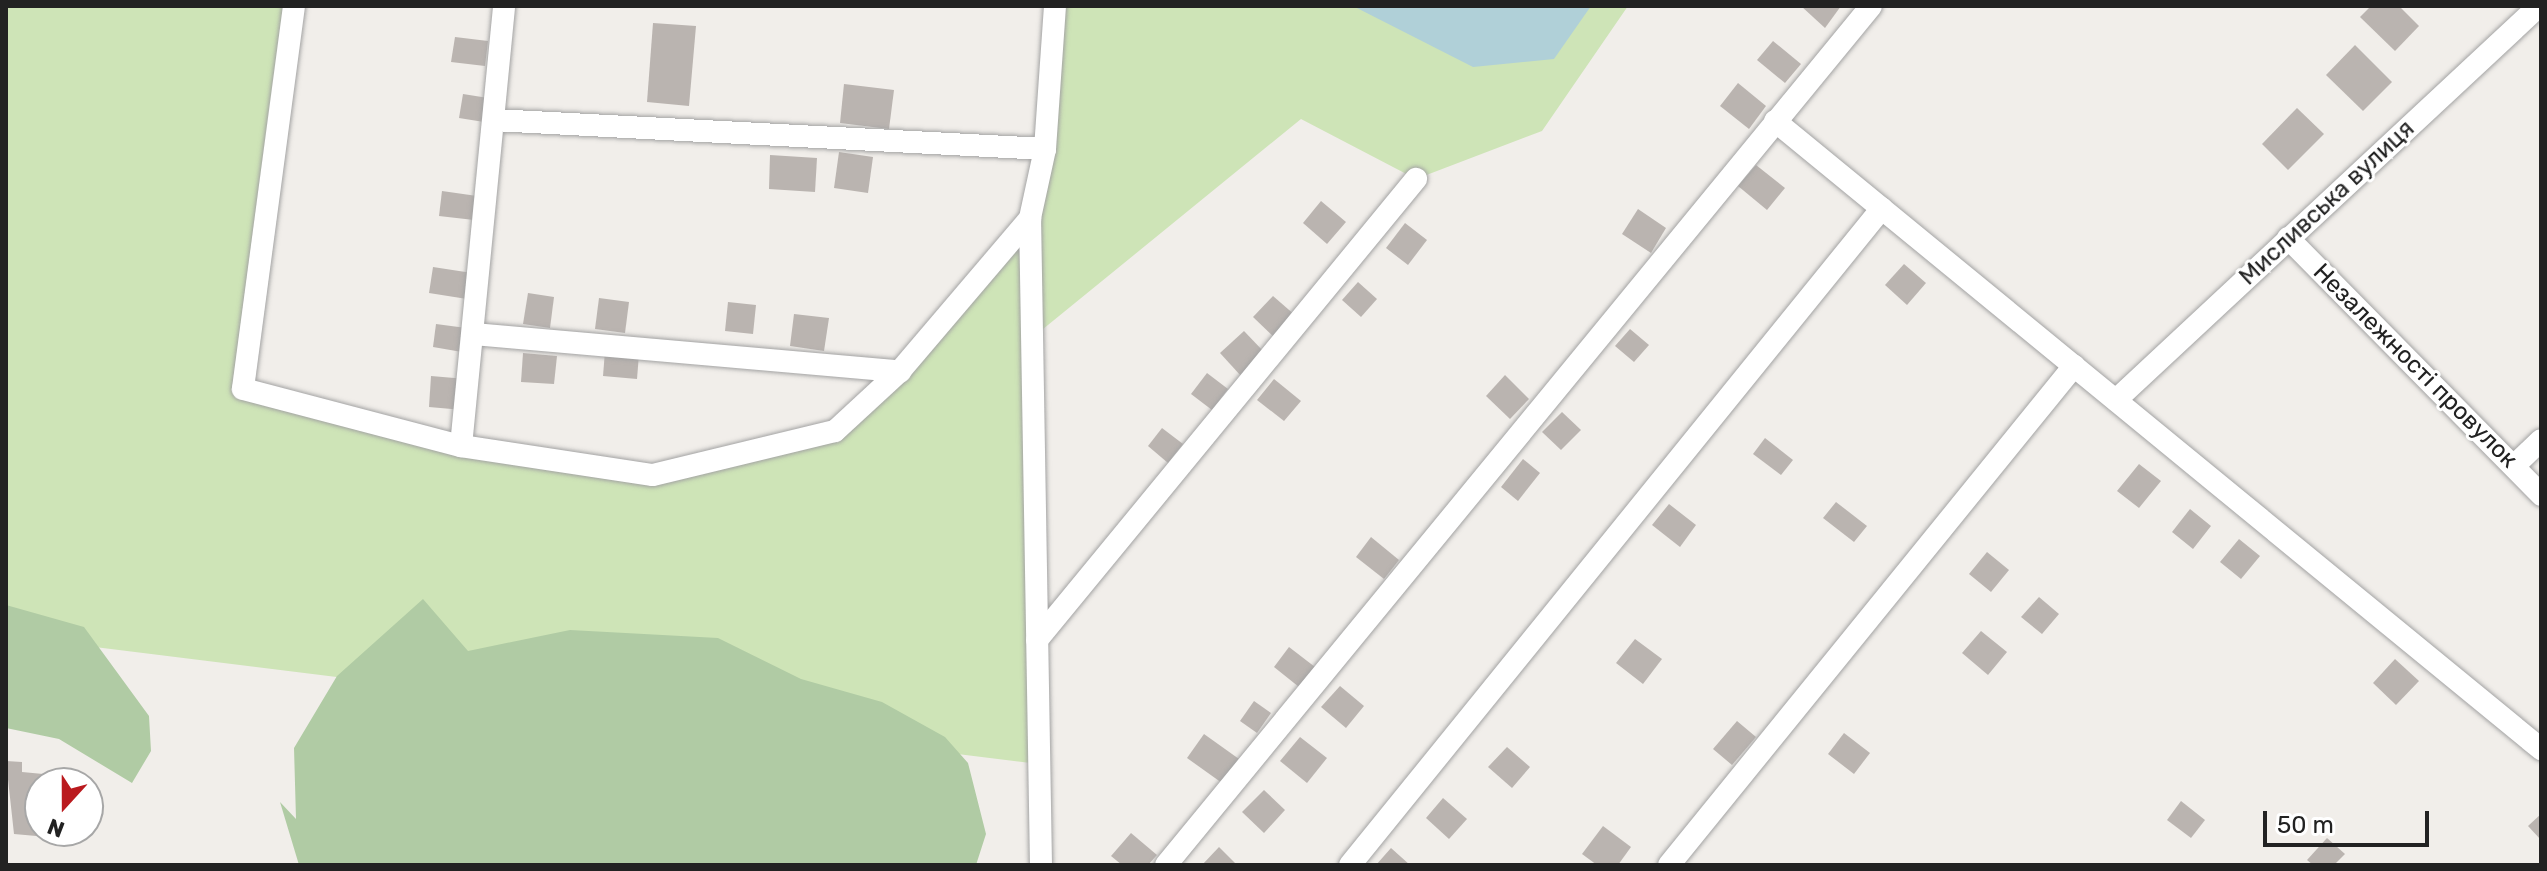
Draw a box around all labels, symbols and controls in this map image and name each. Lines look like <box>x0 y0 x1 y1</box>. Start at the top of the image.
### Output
street label: Мисливська вулиця <box>2234 115 2420 291</box>
street label: Незалежності провулок <box>2307 258 2523 474</box>
north arrow <box>24 767 104 847</box>
scale bar <box>2267 795 2433 845</box>
text: 50 m <box>2277 811 2334 839</box>
text: N <box>44 813 68 843</box>

